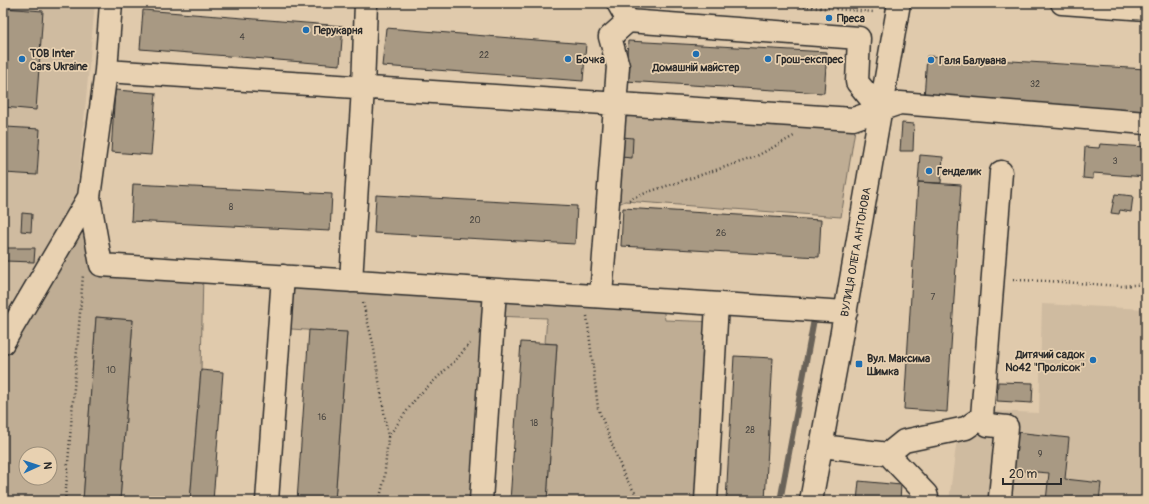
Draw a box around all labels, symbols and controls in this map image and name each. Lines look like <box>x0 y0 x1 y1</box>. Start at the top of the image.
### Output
place label: Преса <box>837 12 865 25</box>
marker: Преса <box>824 13 834 23</box>
place label: Перукарня <box>314 24 363 37</box>
marker: Перукарня <box>301 25 311 35</box>
house number: 4 <box>239 32 245 43</box>
place label: ТОВ Inter Cars Ukraine <box>29 47 88 73</box>
marker: Домашній майстер <box>691 49 701 59</box>
house number: 22 <box>479 50 489 61</box>
place label: Бочка <box>576 53 605 66</box>
place label: Грош-експрес <box>776 53 844 66</box>
marker: ТОВ Inter Cars Ukraine <box>17 54 27 64</box>
marker: Бочка <box>563 54 573 64</box>
marker: Грош-експрес <box>763 54 773 64</box>
place label: Галя Балувана <box>939 54 1006 67</box>
marker: Галя Балувана <box>926 55 936 65</box>
place label: Домашній майстер <box>652 61 739 74</box>
house number: 32 <box>1030 79 1040 90</box>
house number: 3 <box>1112 156 1118 167</box>
place label: Генделик <box>937 165 982 178</box>
marker: Генделик <box>924 166 934 176</box>
street label: ВУЛИЦЯ ОЛЕГА АНТОНОВА <box>838 186 874 318</box>
house number: 8 <box>229 202 234 213</box>
house number: 20 <box>469 215 481 226</box>
house number: 26 <box>716 228 726 239</box>
house number: 7 <box>931 292 936 303</box>
place label: Дитячий садок №42 "Пролісок" <box>1005 348 1085 374</box>
place label: Вул. Максима Шимка <box>866 352 930 378</box>
marker: Дитячий садок №42 "Пролісок" <box>1088 355 1098 365</box>
marker: Вул. Максима Шимка <box>854 359 864 369</box>
house number: 10 <box>106 365 116 376</box>
house number: 16 <box>318 412 326 423</box>
house number: 18 <box>530 418 538 429</box>
house number: 28 <box>745 425 755 436</box>
north arrow <box>18 446 58 486</box>
house number: 9 <box>1038 449 1043 460</box>
scale bar <box>1003 460 1061 486</box>
text: N <box>41 461 54 470</box>
text: 20 m <box>1009 467 1038 482</box>

